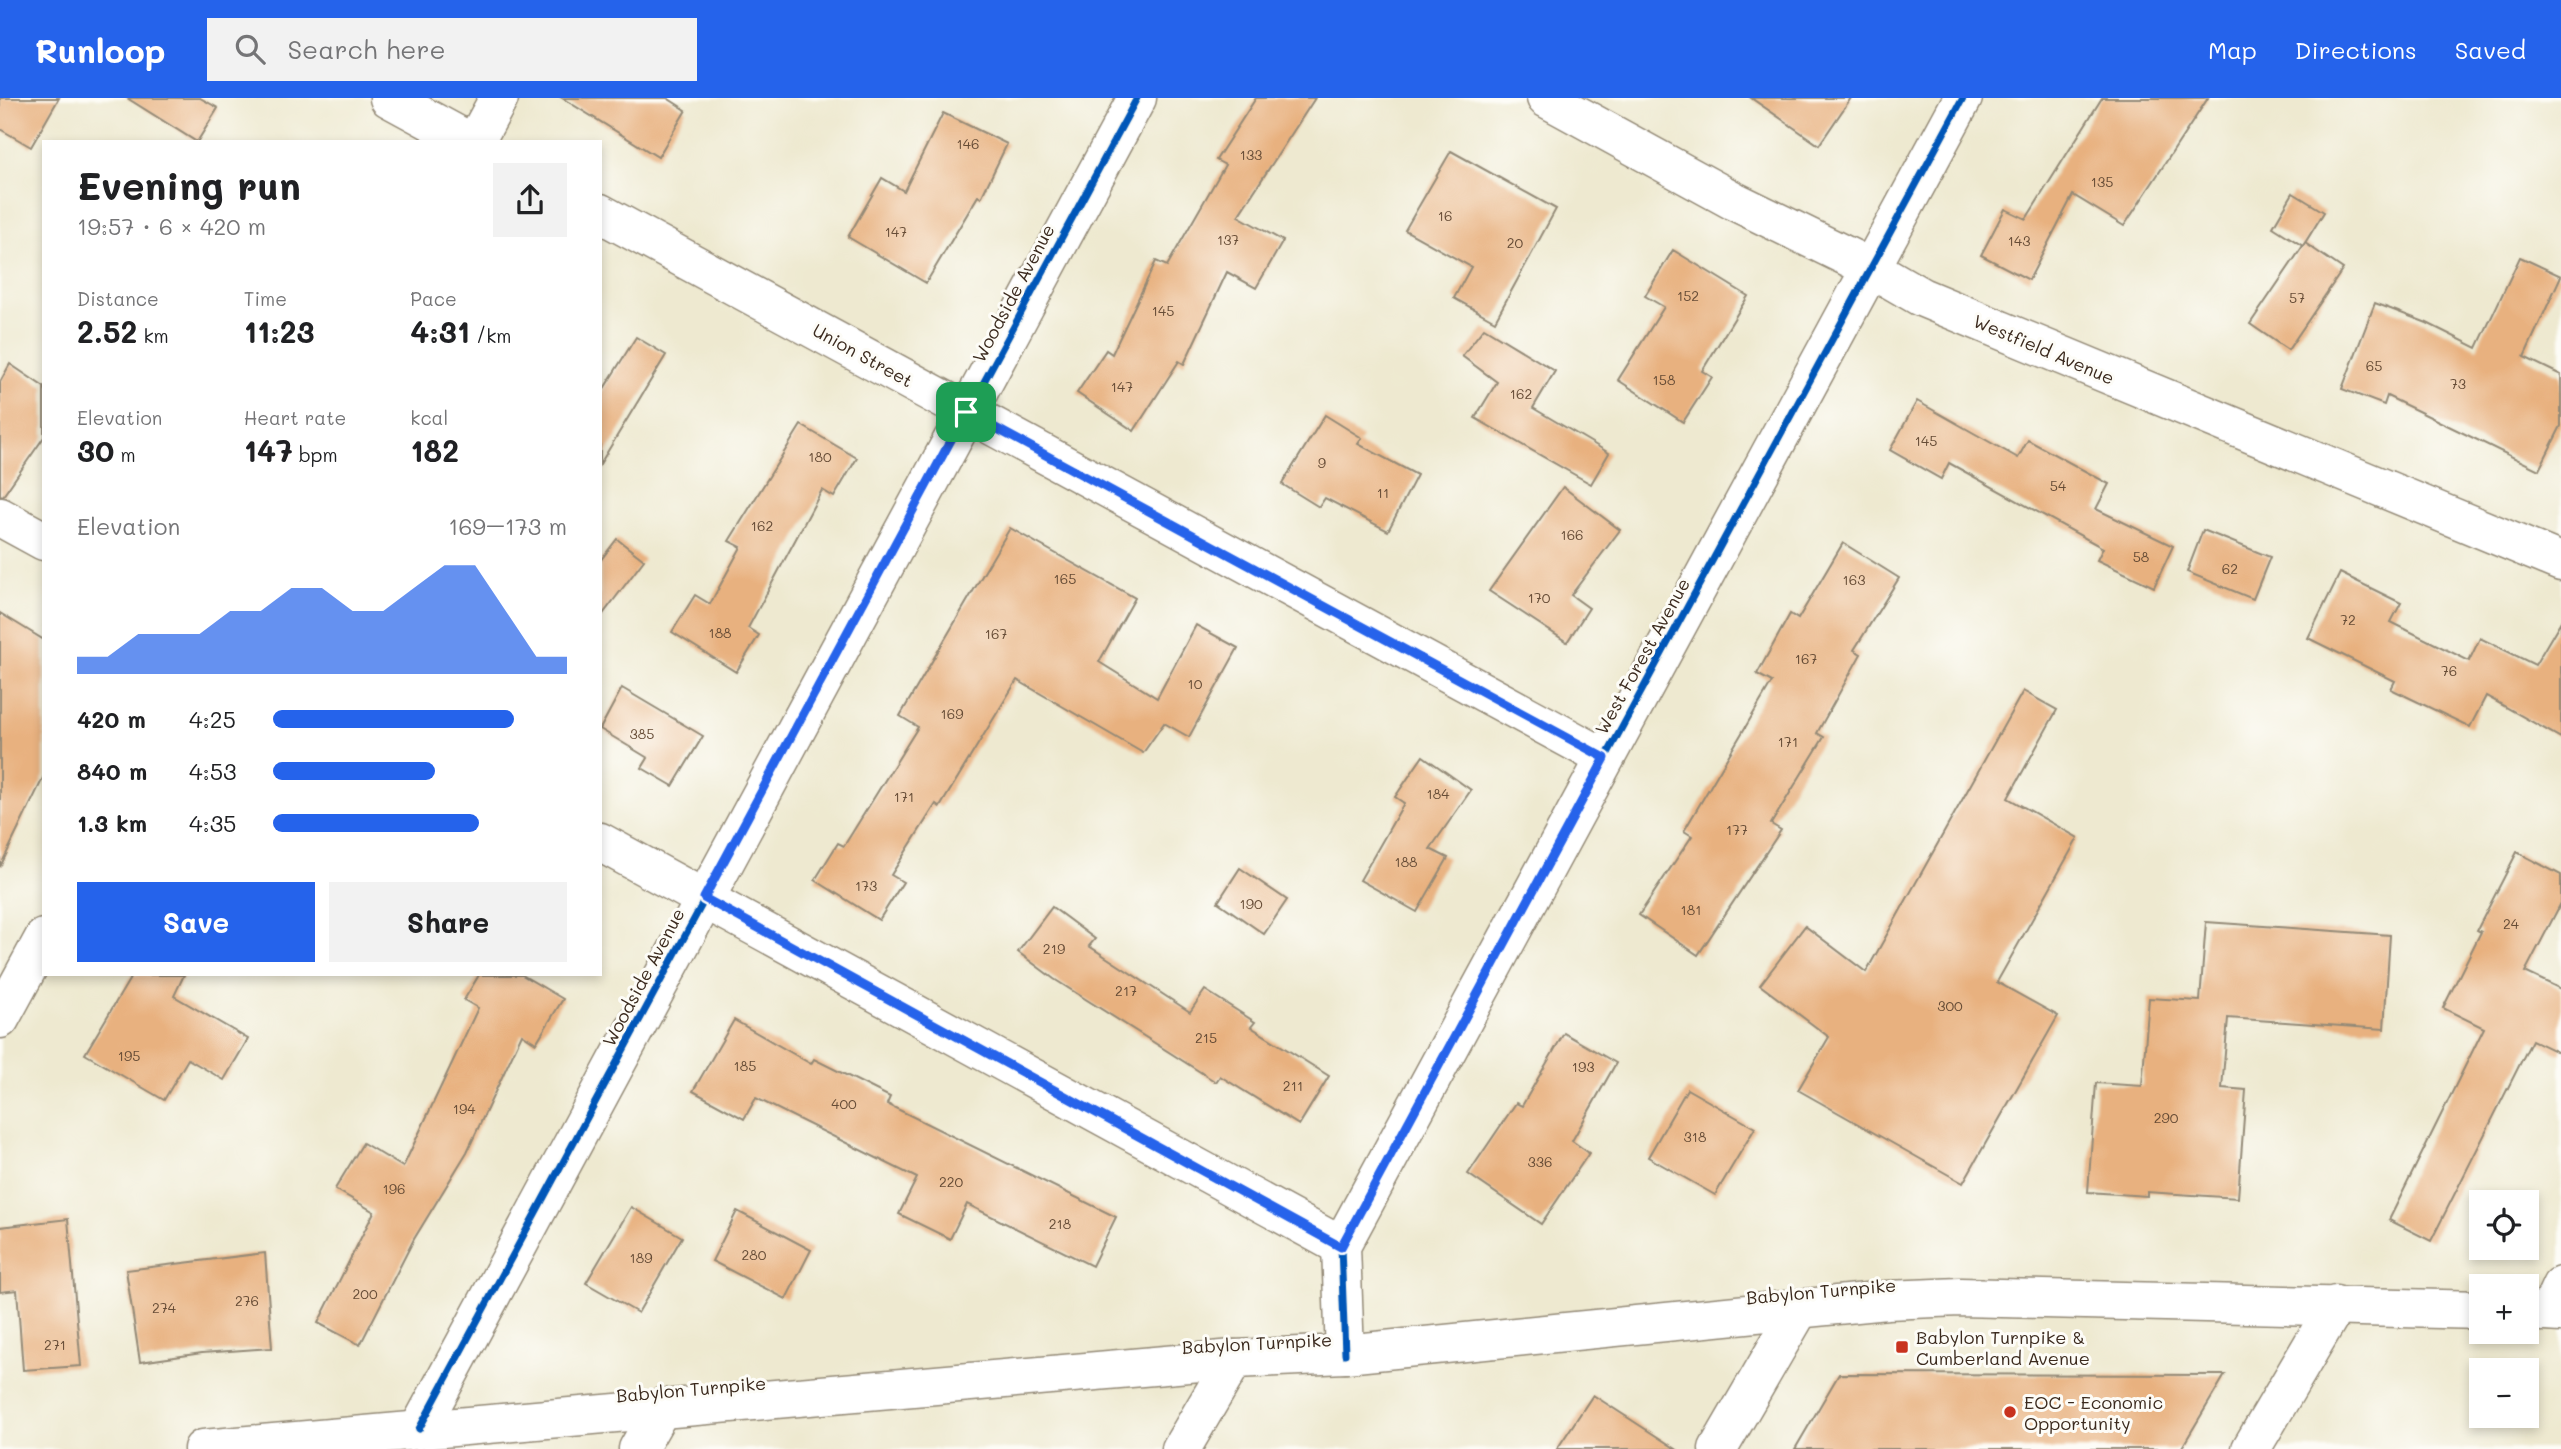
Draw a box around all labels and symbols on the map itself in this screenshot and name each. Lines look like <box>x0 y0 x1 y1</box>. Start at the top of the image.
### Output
house number: 146 <box>957 134 979 153</box>
house number: 133 <box>1240 145 1262 164</box>
house number: 135 <box>2091 172 2113 191</box>
house number: 16 <box>1438 206 1452 225</box>
street label: Woodside Avenue <box>966 220 1060 366</box>
house number: 147 <box>885 222 907 241</box>
house number: 137 <box>1217 230 1239 249</box>
house number: 143 <box>2008 231 2030 250</box>
house number: 20 <box>1507 233 1524 252</box>
house number: 152 <box>1677 286 1699 305</box>
house number: 57 <box>2289 288 2305 307</box>
house number: 145 <box>1152 301 1174 320</box>
street label: Westfield Avenue <box>1970 308 2118 390</box>
street label: Union Street <box>809 318 917 392</box>
house number: 65 <box>2366 356 2382 375</box>
house number: 158 <box>1653 370 1675 389</box>
house number: 73 <box>2450 374 2466 393</box>
house number: 147 <box>1111 377 1133 396</box>
pin <box>936 382 996 442</box>
house number: 162 <box>1510 384 1532 403</box>
house number: 145 <box>1915 431 1937 450</box>
house number: 180 <box>808 447 832 466</box>
house number: 9 <box>1318 453 1326 472</box>
house number: 54 <box>2050 476 2067 495</box>
house number: 11 <box>1377 483 1389 502</box>
house number: 162 <box>751 516 773 535</box>
house number: 166 <box>1560 525 1584 544</box>
house number: 58 <box>2133 547 2149 566</box>
house number: 62 <box>2222 559 2238 578</box>
house number: 165 <box>1054 569 1076 588</box>
house number: 163 <box>1843 570 1865 589</box>
street label: West Forest Avenue <box>1589 574 1695 738</box>
house number: 170 <box>1528 588 1551 607</box>
house number: 72 <box>2340 610 2356 629</box>
house number: 188 <box>708 623 732 642</box>
house number: 167 <box>985 624 1007 643</box>
house number: 167 <box>1795 649 1817 668</box>
house number: 76 <box>2441 661 2457 680</box>
house number: 10 <box>1188 674 1203 693</box>
house number: 169 <box>941 704 964 723</box>
house number: 385 <box>630 724 654 743</box>
house number: 171 <box>1778 732 1798 751</box>
house number: 184 <box>1427 784 1450 803</box>
house number: 171 <box>894 787 914 806</box>
house number: 177 <box>1726 820 1748 839</box>
house number: 188 <box>1394 852 1418 871</box>
house number: 173 <box>855 876 877 895</box>
house number: 190 <box>1239 894 1263 913</box>
house number: 181 <box>1681 900 1702 919</box>
street label: Woodside Avenue <box>596 904 690 1050</box>
house number: 24 <box>2503 914 2520 933</box>
house number: 219 <box>1043 939 1065 958</box>
house number: 217 <box>1115 981 1137 1000</box>
house number: 300 <box>1937 996 1963 1015</box>
house number: 215 <box>1195 1028 1217 1047</box>
house number: 195 <box>118 1046 140 1065</box>
house number: 185 <box>734 1056 756 1075</box>
house number: 193 <box>1572 1057 1594 1076</box>
house number: 211 <box>1283 1076 1303 1095</box>
house number: 400 <box>831 1094 857 1113</box>
house number: 194 <box>453 1099 476 1118</box>
house number: 290 <box>2154 1108 2179 1127</box>
house number: 318 <box>1684 1127 1706 1146</box>
house number: 336 <box>1528 1152 1552 1171</box>
house number: 220 <box>939 1172 963 1191</box>
house number: 196 <box>383 1179 406 1198</box>
house number: 218 <box>1049 1214 1071 1233</box>
house number: 280 <box>742 1245 767 1264</box>
house number: 189 <box>629 1248 653 1267</box>
street label: Babylon Turnpike <box>1745 1272 1897 1310</box>
house number: 200 <box>352 1284 378 1303</box>
house number: 276 <box>235 1291 259 1310</box>
house number: 274 <box>152 1298 177 1317</box>
place label: Babylon Turnpike & Cumberland Avenue <box>1916 1325 2090 1370</box>
street label: Babylon Turnpike <box>1181 1327 1333 1359</box>
house number: 271 <box>44 1335 66 1354</box>
marker: Babylon Turnpike & Cumberland Avenue <box>1894 1339 1910 1355</box>
street label: Babylon Turnpike <box>615 1370 767 1408</box>
place label: EOC - Economic Opportunity <box>2024 1390 2163 1435</box>
marker: EOC - Economic Opportunity <box>2002 1404 2018 1420</box>

